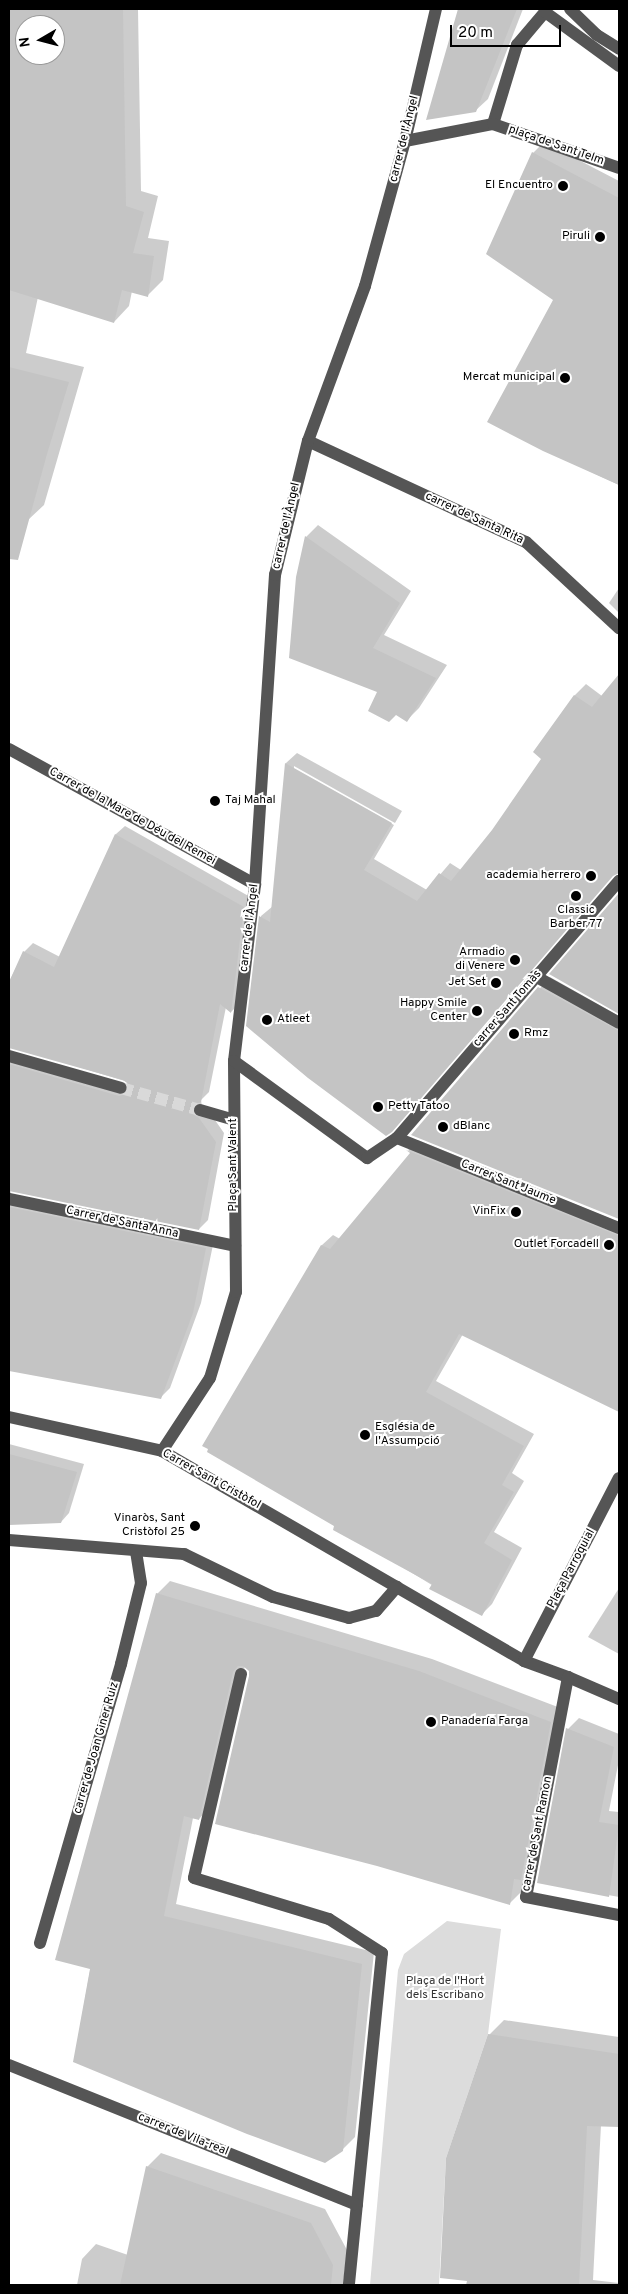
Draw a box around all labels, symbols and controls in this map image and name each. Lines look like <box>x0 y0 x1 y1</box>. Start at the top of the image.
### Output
north arrow <box>15 15 65 65</box>
scale bar <box>453 15 564 47</box>
text: 20 m <box>458 24 493 43</box>
text: N <box>17 36 35 48</box>
street label: carrer de l'Àngel <box>387 94 423 184</box>
street label: plaça de Sant Telm <box>506 123 606 169</box>
place label: El Encuentro <box>485 179 553 193</box>
marker: El Encuentro <box>557 180 569 192</box>
place label: Piruli <box>562 230 590 244</box>
marker: Piruli <box>594 231 606 243</box>
place label: Mercat municipal <box>463 371 555 385</box>
marker: Mercat municipal <box>559 372 571 384</box>
street label: carrer de l'Àngel <box>270 481 304 571</box>
street label: carrer de Santa Rita <box>422 490 526 548</box>
street label: Carrer de la Mare de Déu del Remei <box>46 765 218 869</box>
place label: Taj Mahal <box>225 794 276 808</box>
marker: Taj Mahal <box>209 795 221 807</box>
place label: academia herrero <box>486 869 581 883</box>
marker: academia herrero <box>585 870 597 882</box>
street label: carrer de l'Àngel <box>237 883 263 973</box>
marker: Classic Barber 77 <box>570 890 582 902</box>
place label: Classic Barber 77 <box>549 904 603 932</box>
place label: Armadio di Venere <box>455 946 505 974</box>
marker: Armadio di Venere <box>509 954 521 966</box>
street label: carrer Sant Tomàs <box>471 967 545 1051</box>
place label: Jet Set <box>448 976 486 990</box>
marker: Jet Set <box>490 977 502 989</box>
place label: Happy Smile Center <box>400 997 467 1025</box>
marker: Happy Smile Center <box>471 1005 483 1017</box>
place label: Atleet <box>277 1013 310 1027</box>
marker: Atleet <box>261 1014 273 1026</box>
place label: Rmz <box>524 1027 548 1041</box>
marker: Rmz <box>508 1028 520 1040</box>
place label: Petty Tatoo <box>388 1100 450 1114</box>
marker: Petty Tatoo <box>372 1101 384 1113</box>
street label: Plaça Sant Valent <box>227 1118 241 1212</box>
place label: dBlanc <box>453 1120 490 1134</box>
marker: dBlanc <box>437 1121 449 1133</box>
street label: Carrer Sant Jaume <box>458 1157 558 1209</box>
street label: Carrer de Santa Anna <box>64 1204 180 1242</box>
place label: VinFix <box>472 1205 506 1219</box>
marker: VinFix <box>510 1206 522 1218</box>
place label: Outlet Forcadell <box>514 1238 599 1252</box>
marker: Outlet Forcadell <box>603 1239 615 1251</box>
place label: Església de l'Assumpció <box>375 1421 440 1449</box>
marker: Església de l'Assumpció <box>359 1429 371 1441</box>
street label: Carrer Sant Cristòfol <box>159 1447 263 1513</box>
place label: Vinaròs, Sant Cristòfol 25 <box>114 1512 185 1540</box>
marker: Vinaròs, Sant Cristòfol 25 <box>189 1520 201 1532</box>
street label: Plaça Parroquial <box>545 1527 599 1611</box>
street label: carrer de Joan Giner Ruiz <box>71 1680 123 1816</box>
place label: Panadería Farga <box>441 1715 528 1729</box>
marker: Panadería Farga <box>425 1716 437 1728</box>
street label: carrer de Sant Ramon <box>520 1775 556 1893</box>
park label: Plaça de l'Hort dels Escribano <box>406 1975 484 2003</box>
street label: carrer de Vila-real <box>135 2110 231 2160</box>

